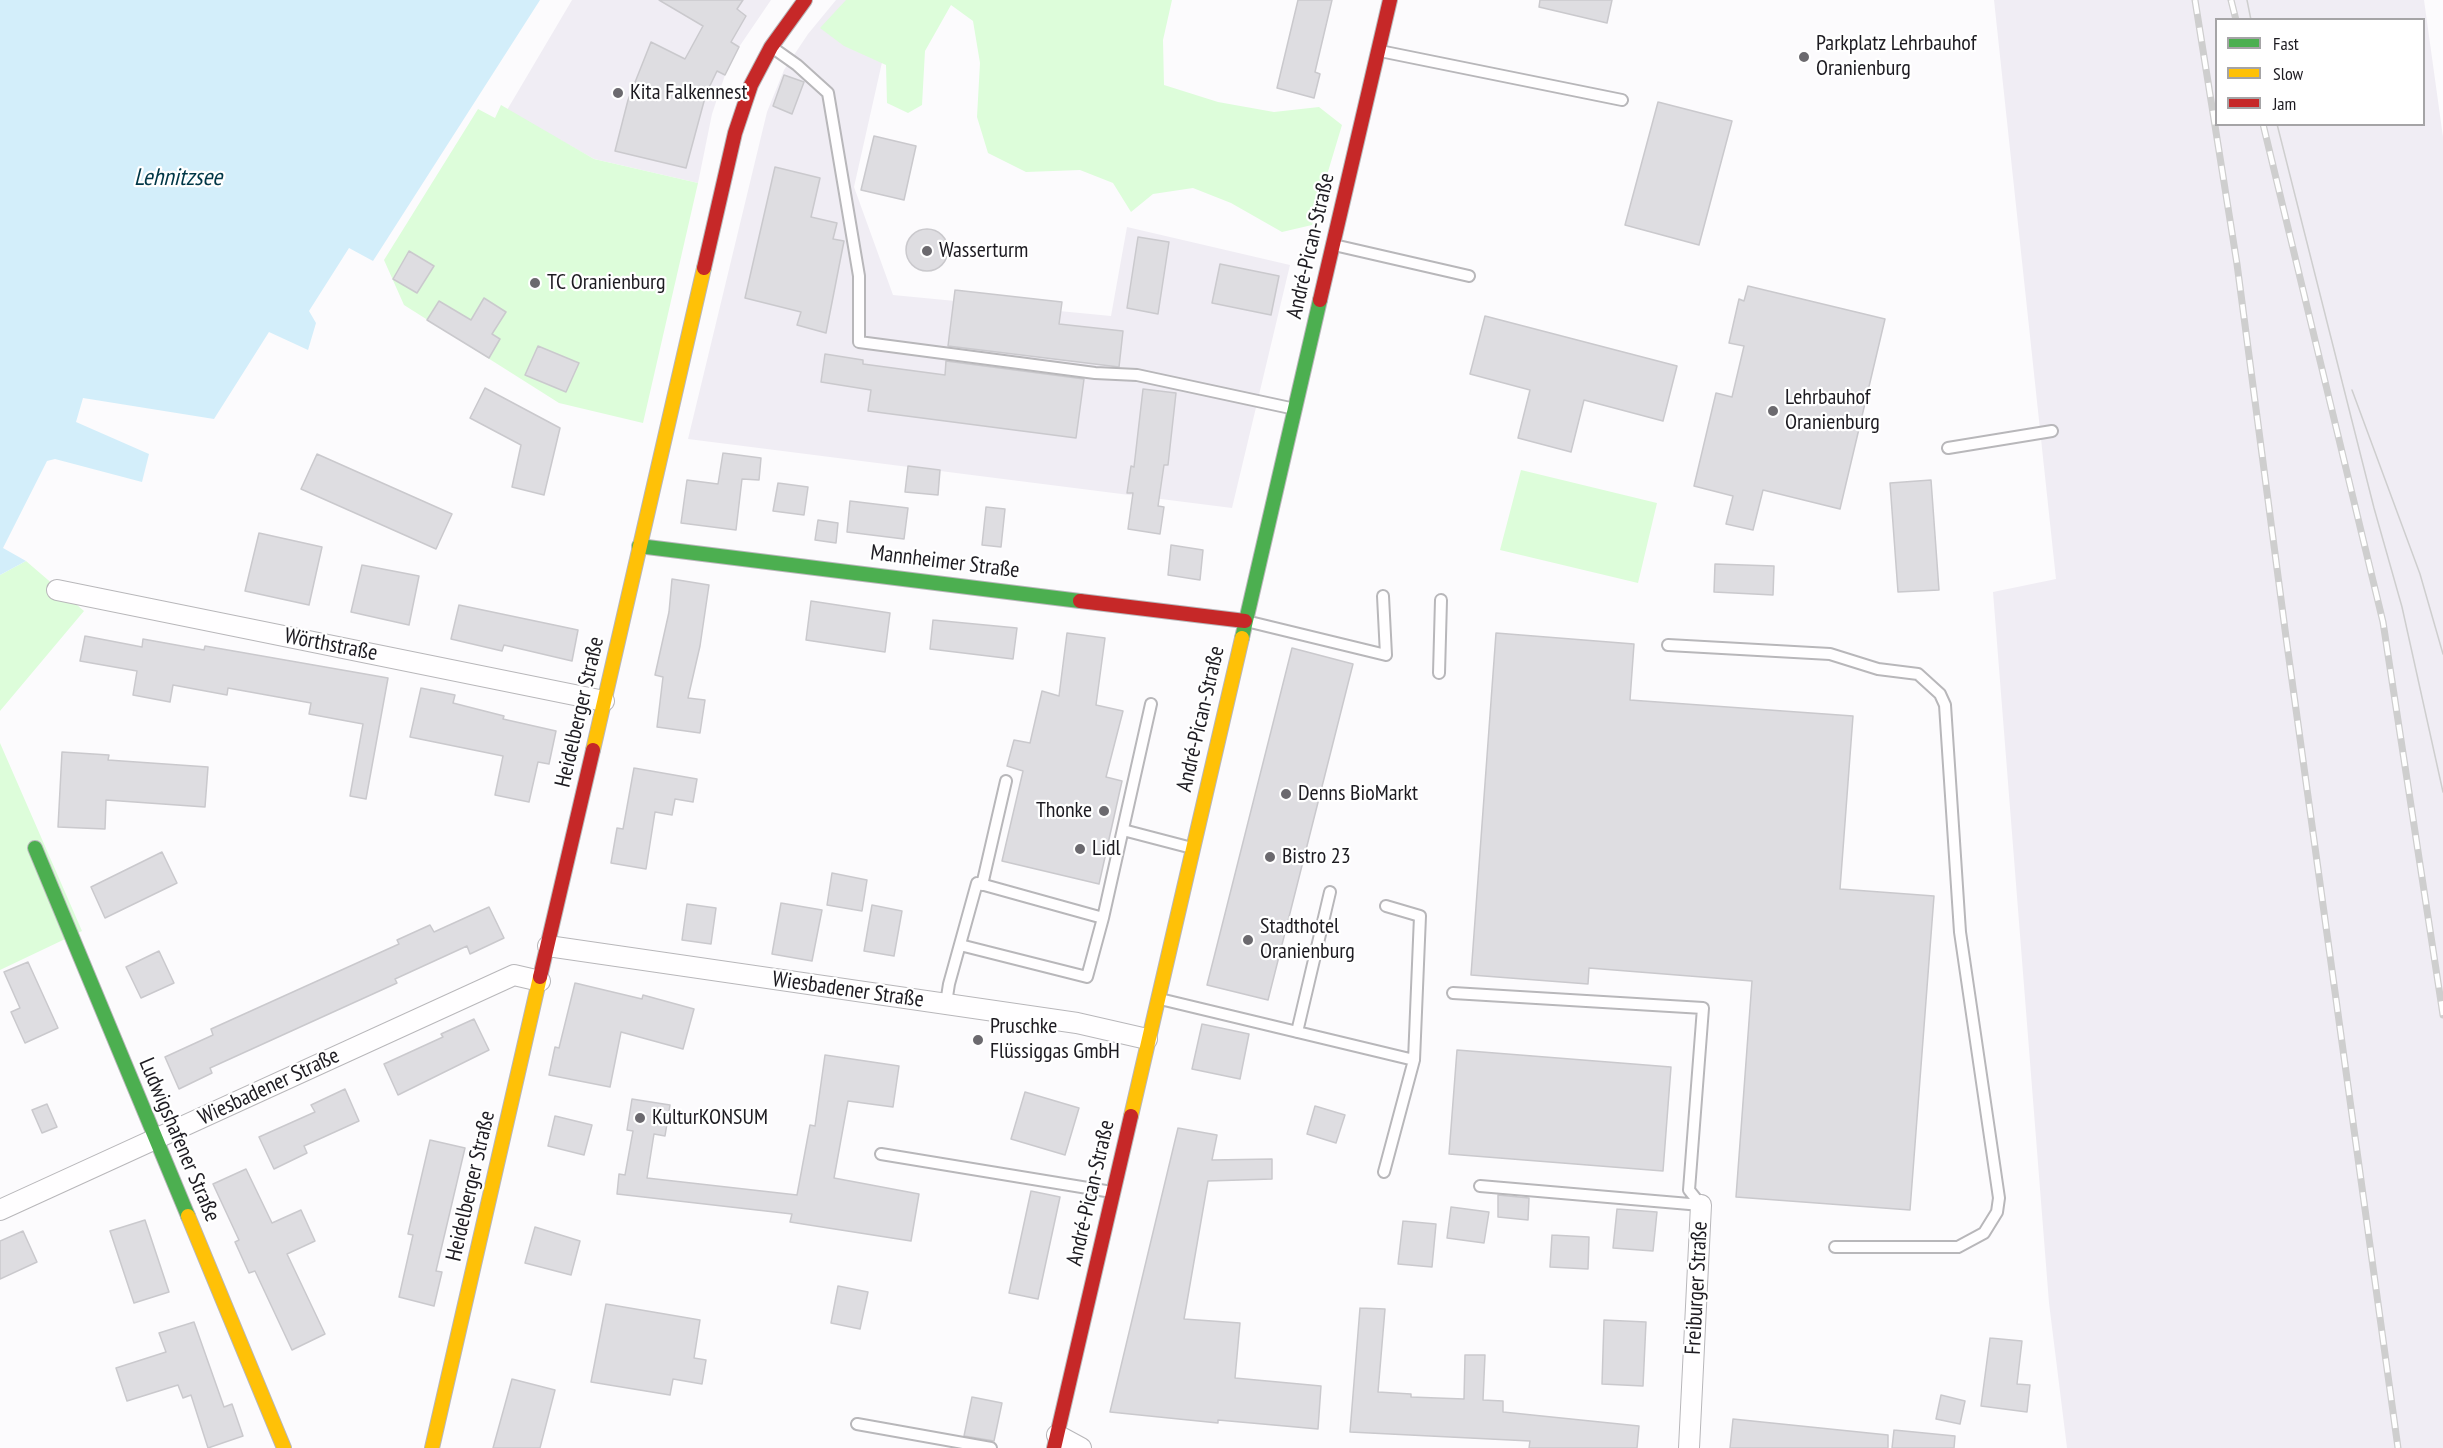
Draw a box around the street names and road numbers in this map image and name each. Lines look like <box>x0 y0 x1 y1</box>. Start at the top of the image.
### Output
street label: André-Pican-Straße <box>1281 171 1341 321</box>
street label: Mannheimer Straße <box>869 540 1021 584</box>
street label: Wörthstraße <box>282 623 380 667</box>
street label: Heidelberger Straße <box>550 634 610 790</box>
street label: André-Pican-Straße <box>1171 644 1231 794</box>
street label: Wiesbadener Straße <box>771 966 925 1014</box>
street label: Wiesbadener Straße <box>194 1043 344 1131</box>
street label: Ludwigshafener Straße <box>133 1054 225 1226</box>
street label: Heidelberger Straße <box>441 1108 501 1264</box>
street label: André-Pican-Straße <box>1061 1118 1121 1268</box>
street label: Freiburger Straße <box>1680 1221 1714 1355</box>

